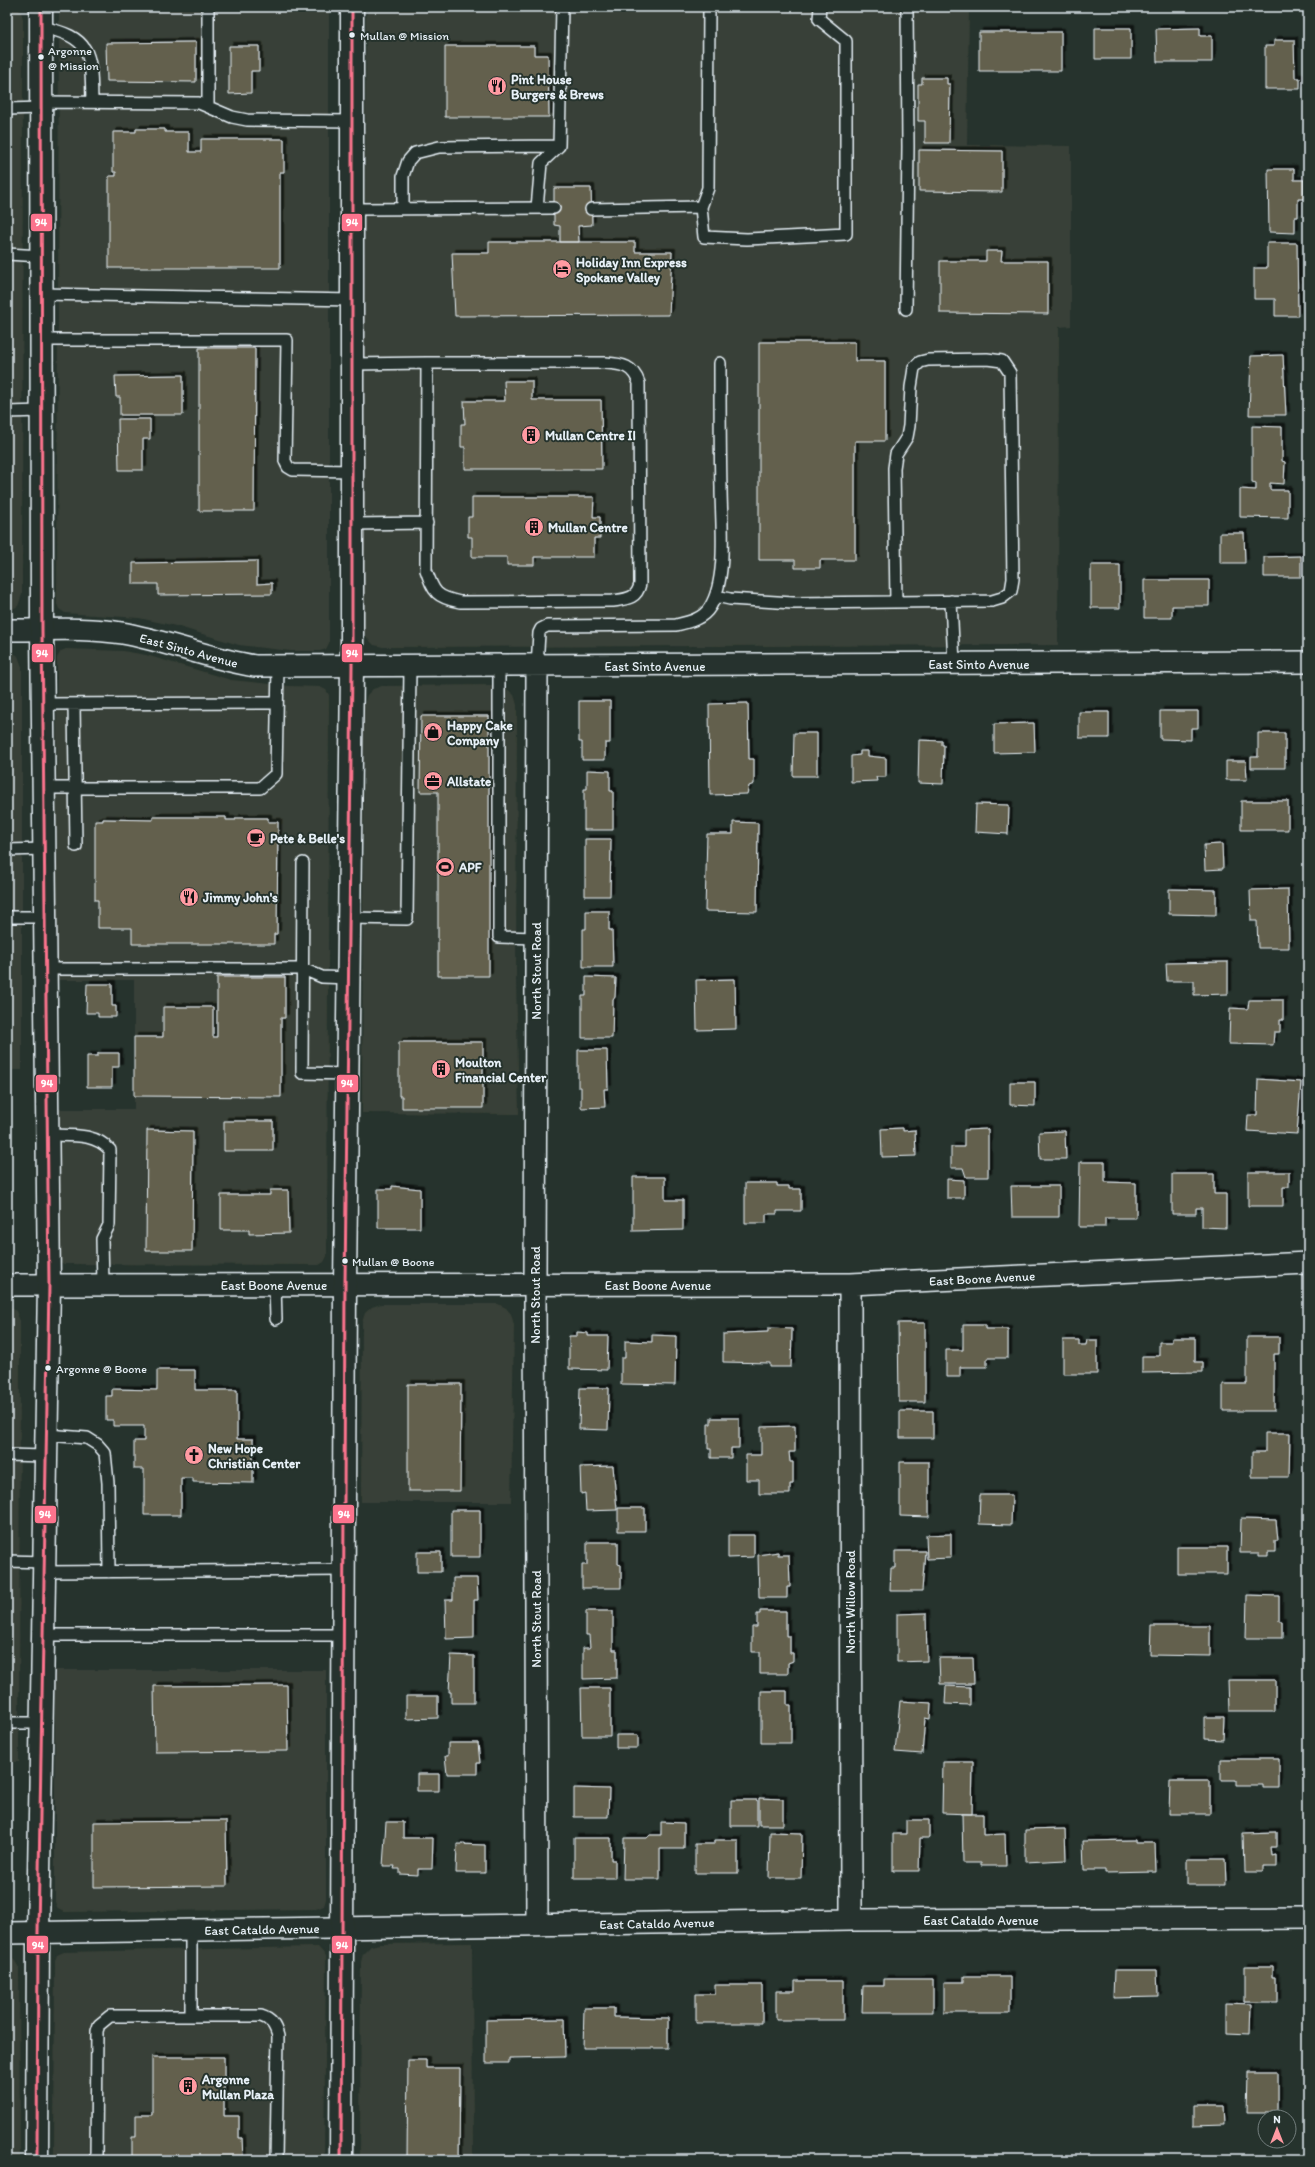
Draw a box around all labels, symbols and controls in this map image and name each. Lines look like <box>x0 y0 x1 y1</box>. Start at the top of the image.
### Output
place label: Mullan @ Mission <box>360 29 449 43</box>
marker: Mullan @ Mission <box>347 30 357 40</box>
place label: Argonne @ Mission <box>48 44 99 73</box>
marker: Argonne @ Mission <box>36 52 46 62</box>
place label: Pint House Burgers & Brews <box>511 72 604 103</box>
restaurant icon: Pint House Burgers & Brews <box>486 75 508 97</box>
line badge: 94 <box>30 213 53 232</box>
line badge: 94 <box>341 213 363 232</box>
text: 94 <box>35 216 48 229</box>
text: 94 <box>346 216 359 229</box>
place label: Holiday Inn Express Spokane Valley <box>576 255 687 286</box>
hotel icon: Holiday Inn Express Spokane Valley <box>551 258 573 280</box>
building icon: Mullan Centre II <box>520 424 542 446</box>
place label: Mullan Centre II <box>545 428 636 443</box>
building icon: Mullan Centre <box>523 516 545 538</box>
place label: Mullan Centre <box>548 520 628 535</box>
street label: East Sinto Avenue <box>138 630 240 671</box>
line badge: 94 <box>31 643 54 663</box>
line badge: 94 <box>341 643 363 663</box>
text: 94 <box>36 647 49 660</box>
text: 94 <box>346 647 359 660</box>
street label: East Sinto Avenue <box>928 657 1030 672</box>
street label: East Sinto Avenue <box>604 659 706 674</box>
place label: Happy Cake Company <box>447 718 513 749</box>
shop icon: Happy Cake Company <box>422 721 444 743</box>
office icon: Allstate <box>422 770 444 792</box>
place label: Allstate <box>446 774 491 789</box>
cafe icon: Pete & Belle's <box>245 827 267 849</box>
place label: Pete & Belle's <box>270 831 345 846</box>
sports icon: APF <box>434 856 456 878</box>
place label: APF <box>458 860 482 875</box>
restaurant icon: Jimmy John's <box>178 886 200 908</box>
place label: Jimmy John's <box>202 890 278 906</box>
street label: North Stout Road <box>529 922 544 1020</box>
place label: Moulton Financial Center <box>455 1055 547 1085</box>
building icon: Moulton Financial Center <box>430 1058 452 1080</box>
line badge: 94 <box>35 1074 58 1093</box>
line badge: 94 <box>336 1074 359 1093</box>
text: 94 <box>41 1077 54 1090</box>
text: 94 <box>341 1077 354 1090</box>
street label: North Stout Road <box>528 1246 543 1344</box>
place label: Mullan @ Boone <box>352 1255 435 1269</box>
marker: Mullan @ Boone <box>340 1256 350 1266</box>
street label: East Boone Avenue <box>929 1268 1036 1289</box>
street label: East Boone Avenue <box>221 1278 327 1293</box>
street label: East Boone Avenue <box>605 1278 711 1293</box>
place label: Argonne @ Boone <box>56 1362 147 1376</box>
marker: Argonne @ Boone <box>43 1363 53 1373</box>
place label: New Hope Christian Center <box>208 1441 301 1471</box>
church icon: New Hope Christian Center <box>183 1444 205 1466</box>
line badge: 94 <box>332 1504 355 1524</box>
line badge: 94 <box>34 1505 57 1524</box>
text: 94 <box>39 1508 52 1521</box>
text: 94 <box>338 1508 351 1521</box>
street label: North Willow Road <box>843 1550 858 1654</box>
street label: North Stout Road <box>529 1570 544 1668</box>
street label: East Cataldo Avenue <box>923 1913 1039 1928</box>
street label: East Cataldo Avenue <box>599 1915 715 1932</box>
street label: East Cataldo Avenue <box>204 1921 320 1938</box>
line badge: 94 <box>26 1935 49 1954</box>
line badge: 94 <box>331 1935 353 1954</box>
text: 94 <box>32 1939 45 1952</box>
text: 94 <box>336 1939 349 1952</box>
place label: Argonne Mullan Plaza <box>201 2072 274 2102</box>
building icon: Argonne Mullan Plaza <box>177 2075 199 2097</box>
north arrow <box>1257 2109 1297 2149</box>
text: N <box>1273 2113 1281 2126</box>

